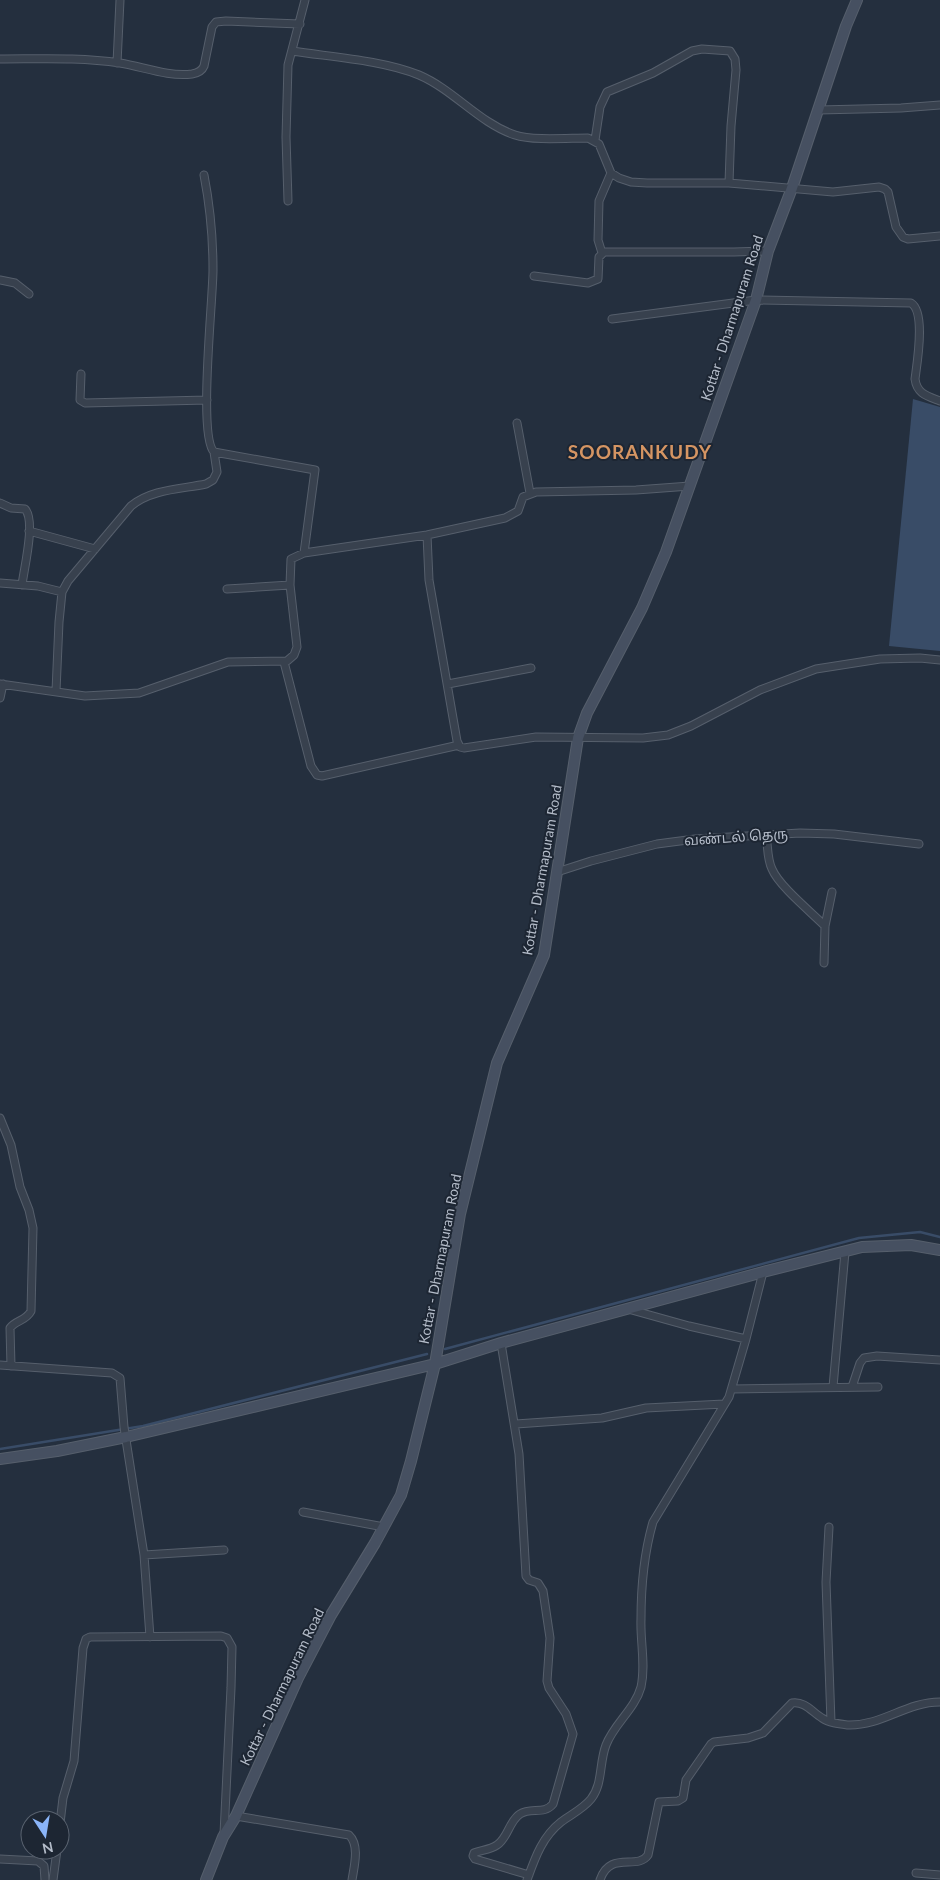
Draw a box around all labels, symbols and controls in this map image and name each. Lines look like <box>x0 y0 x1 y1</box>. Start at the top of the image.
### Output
street label: Kottar - Dharmapuram Road <box>697 233 766 403</box>
district label: SOORANKUDY <box>568 440 712 463</box>
street label: Kottar - Dharmapuram Road <box>518 783 565 956</box>
street label: வண்டல் தெரு <box>683 824 789 851</box>
street label: Kottar - Dharmapuram Road <box>415 1172 464 1345</box>
street label: Kottar - Dharmapuram Road <box>236 1605 327 1768</box>
north arrow <box>20 1810 70 1860</box>
text: N <box>41 1839 55 1858</box>

